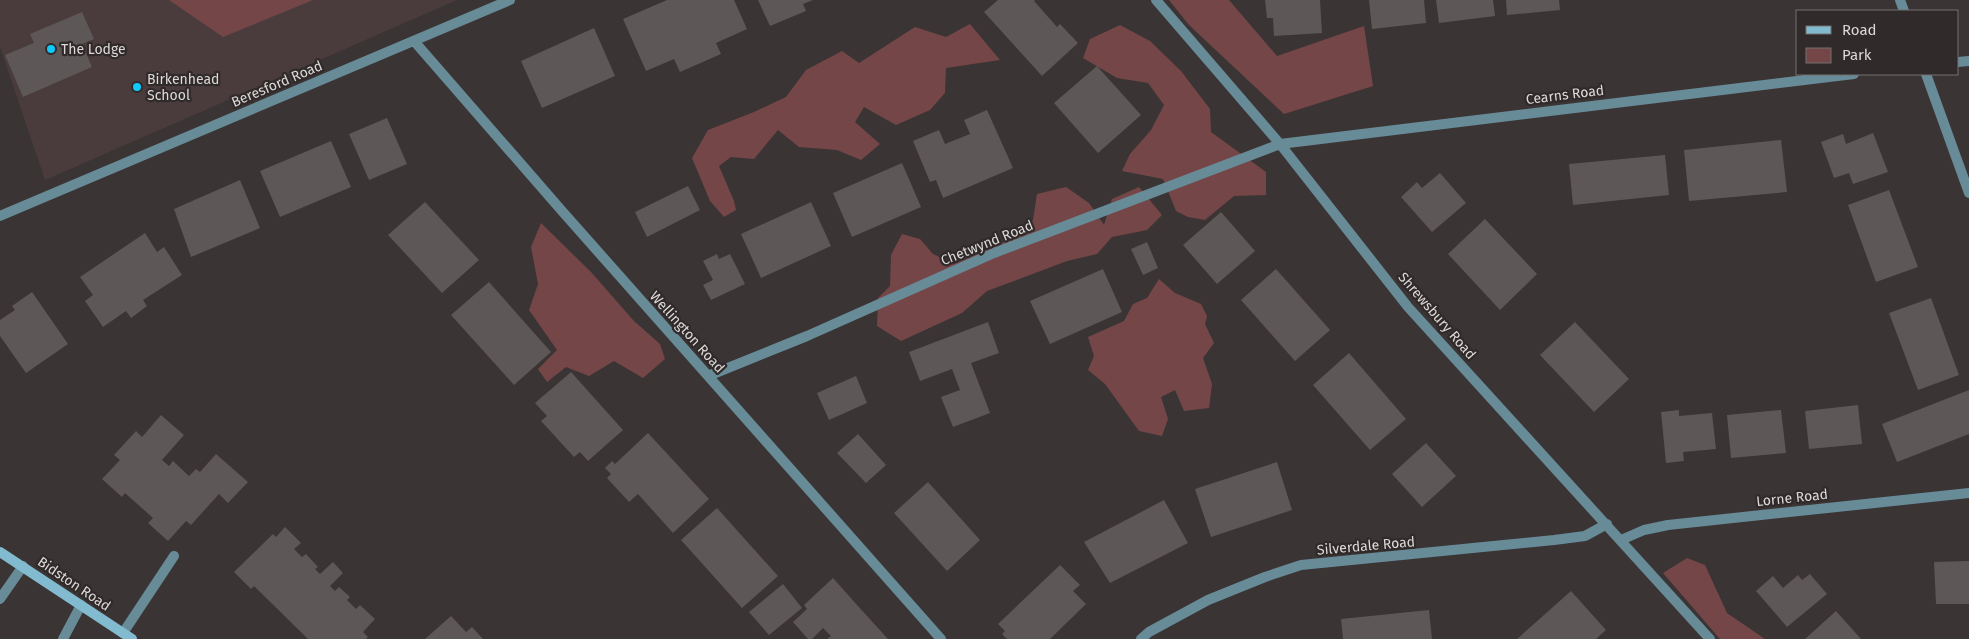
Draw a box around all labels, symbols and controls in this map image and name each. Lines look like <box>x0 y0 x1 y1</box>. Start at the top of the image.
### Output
legend <box>1796 10 1959 75</box>
text: Road <box>1842 21 1877 39</box>
place label: The Lodge <box>61 41 126 58</box>
marker: The Lodge <box>45 43 57 55</box>
text: Park <box>1842 46 1872 64</box>
street label: Beresford Road <box>229 57 325 111</box>
place label: Birkenhead School <box>147 71 219 104</box>
marker: Birkenhead School <box>131 81 143 93</box>
street label: Cearns Road <box>1525 82 1605 108</box>
street label: Chetwynd Road <box>938 217 1036 269</box>
street label: Shrewsbury Road <box>1395 269 1479 363</box>
street label: Wellington Road <box>646 288 728 376</box>
street label: Lorne Road <box>1755 486 1829 510</box>
street label: Silverdale Road <box>1316 533 1416 559</box>
street label: Bidston Road <box>34 553 114 615</box>

